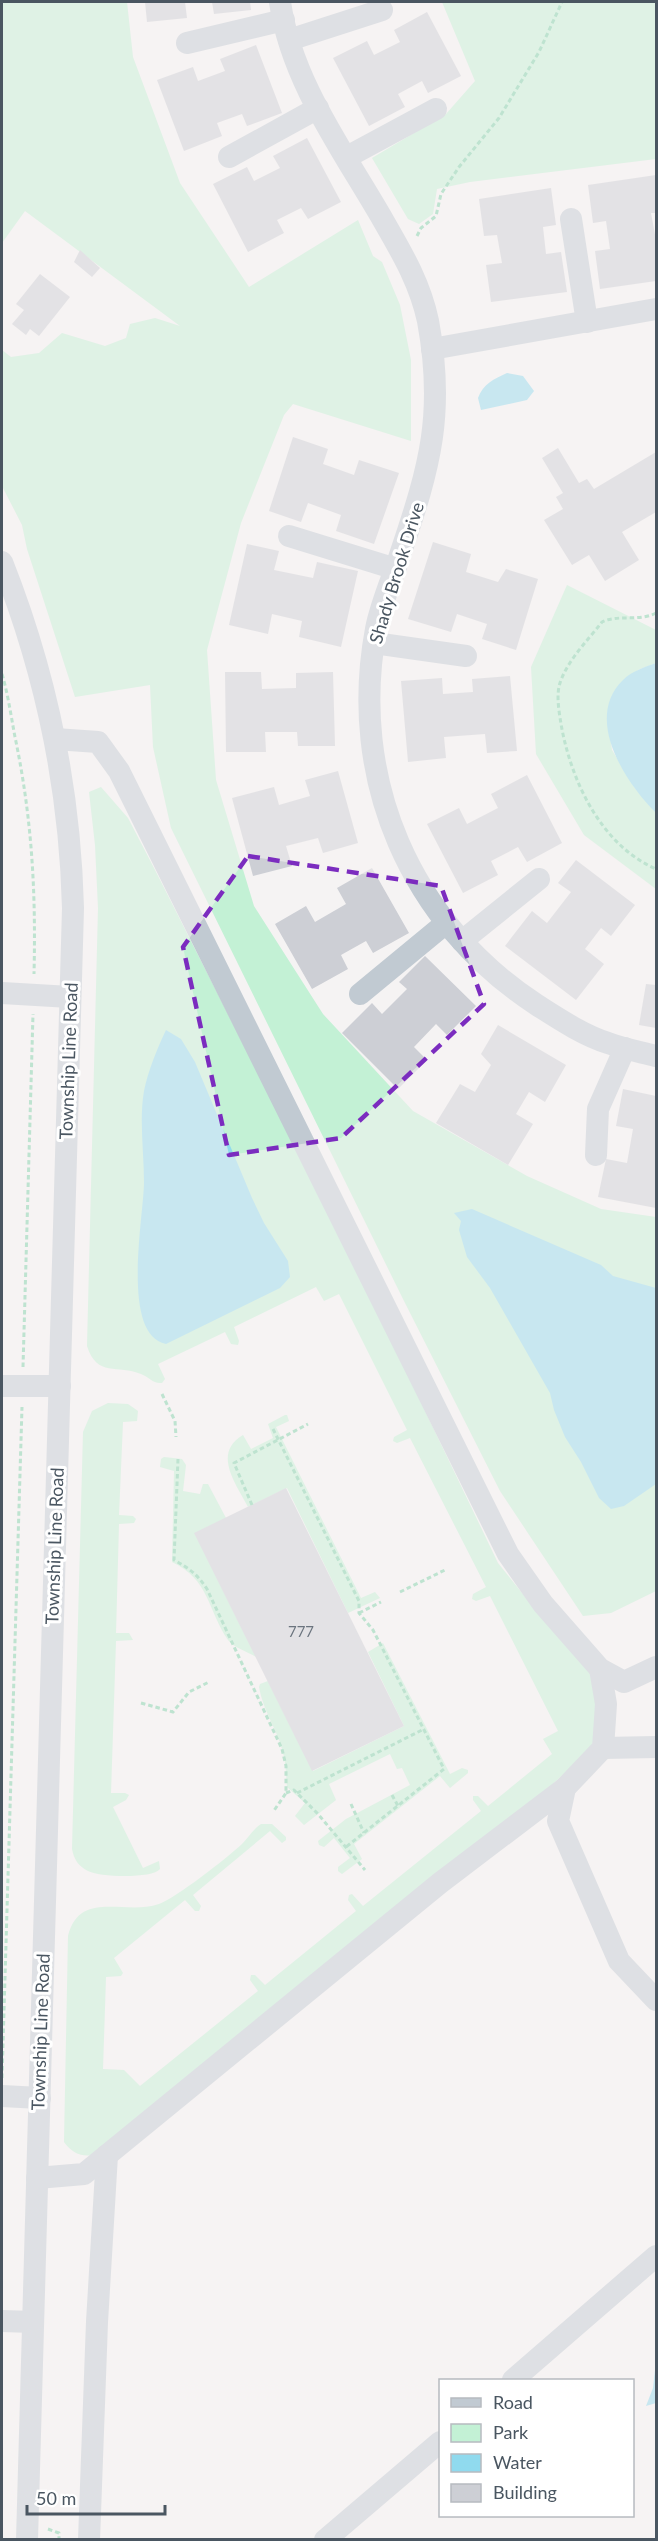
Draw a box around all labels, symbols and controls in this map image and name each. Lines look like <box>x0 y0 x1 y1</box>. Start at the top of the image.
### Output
street label: Shady Brook Drive <box>364 499 428 646</box>
street label: Township Line Road <box>54 982 82 1140</box>
street label: Township Line Road <box>40 1467 68 1625</box>
house number: 777 <box>288 1622 314 1640</box>
street label: Township Line Road <box>26 1953 54 2111</box>
legend <box>439 2379 634 2517</box>
text: Road <box>493 2391 533 2413</box>
text: Park <box>493 2421 529 2443</box>
text: Water <box>493 2451 542 2473</box>
scale bar <box>27 2478 165 2516</box>
text: Building <box>493 2481 557 2503</box>
text: 50 m <box>36 2487 76 2509</box>

